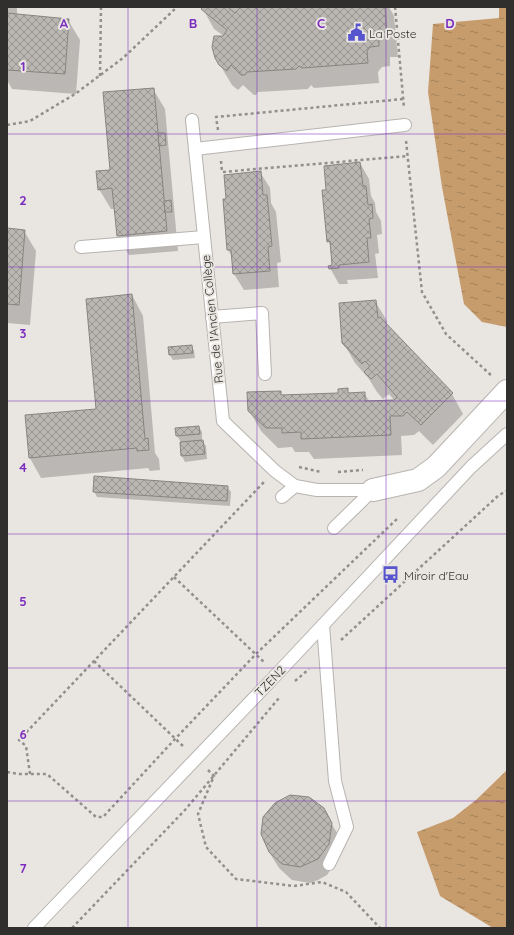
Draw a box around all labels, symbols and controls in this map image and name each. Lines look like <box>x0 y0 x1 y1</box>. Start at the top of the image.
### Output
text: A <box>60 15 69 31</box>
text: B <box>189 15 197 31</box>
text: C <box>317 15 325 31</box>
text: D <box>445 15 455 31</box>
public building icon: La Poste <box>346 23 366 43</box>
place label: La Poste <box>369 26 417 41</box>
text: 1 <box>20 58 26 74</box>
text: 2 <box>19 192 27 208</box>
street label: Rue de l'Ancien Collège <box>198 254 226 384</box>
text: 3 <box>20 325 27 341</box>
text: 4 <box>19 459 27 475</box>
bus stop icon: Miroir d'Eau <box>381 565 401 585</box>
place label: Miroir d'Eau <box>404 568 469 583</box>
text: 5 <box>19 593 27 609</box>
street label: TZEN2 <box>252 662 289 700</box>
text: 6 <box>19 726 27 742</box>
text: 7 <box>19 860 27 876</box>

